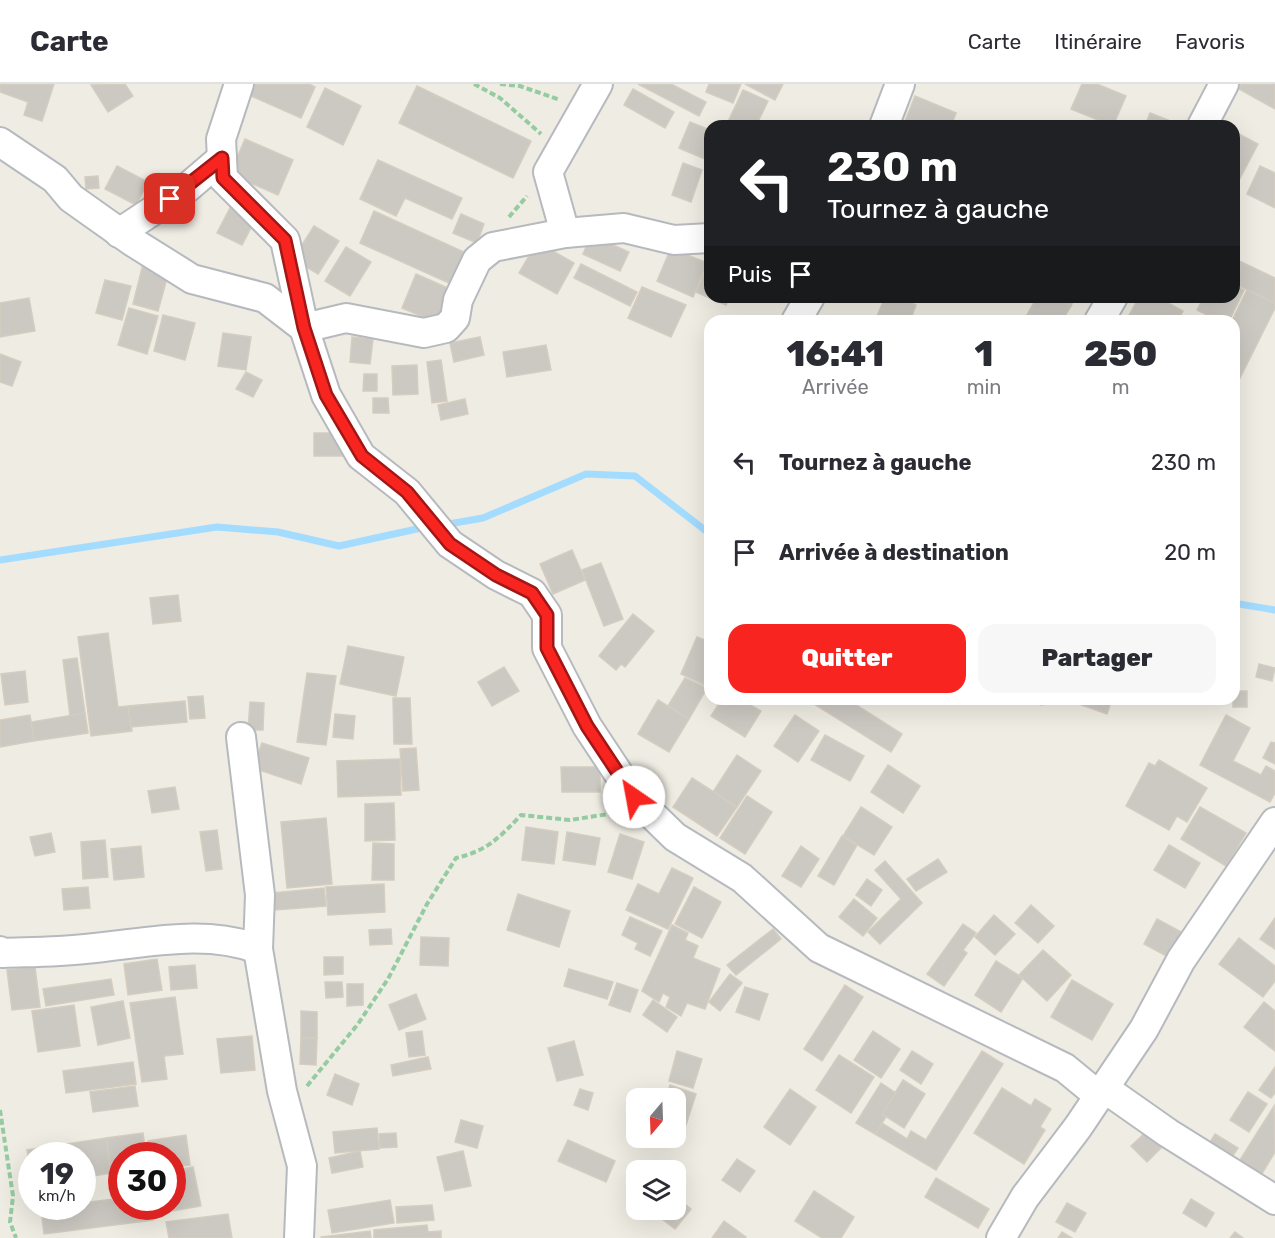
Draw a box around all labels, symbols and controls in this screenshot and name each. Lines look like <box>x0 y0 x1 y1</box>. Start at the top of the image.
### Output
text: Carte <box>30 25 109 58</box>
text: Carte <box>968 29 1021 54</box>
text: Itinéraire <box>1054 29 1142 54</box>
text: Favoris <box>1175 29 1245 54</box>
text: 230 m <box>827 142 958 192</box>
icon: left <box>728 144 806 222</box>
pin <box>144 173 195 224</box>
icon: arrive <box>153 182 186 215</box>
text: Tournez à gauche <box>827 193 1049 225</box>
icon: arrive <box>784 258 817 291</box>
text: Puis <box>728 261 772 288</box>
text: 16:41 <box>786 332 884 375</box>
text: 1 <box>975 332 994 375</box>
text: 250 <box>1084 332 1158 375</box>
text: Arrivée <box>802 375 869 399</box>
text: min <box>967 375 1001 399</box>
text: m <box>1112 375 1130 399</box>
icon: left <box>728 446 761 479</box>
text: Tournez à gauche <box>779 449 972 476</box>
text: 230 m <box>1151 449 1216 476</box>
icon: arrive <box>728 536 761 569</box>
text: Arrivée à destination <box>779 539 1009 566</box>
text: 20 m <box>1164 539 1216 566</box>
button: Quitter <box>728 624 966 693</box>
button: Partager <box>978 624 1216 693</box>
position arrow <box>602 765 666 829</box>
north arrow <box>626 1088 686 1148</box>
map controls <box>626 1088 686 1220</box>
speed limit sign: 30 <box>108 1142 186 1220</box>
text: 19 <box>40 1156 74 1192</box>
button: layers <box>626 1160 686 1220</box>
text: km/h <box>38 1187 76 1205</box>

